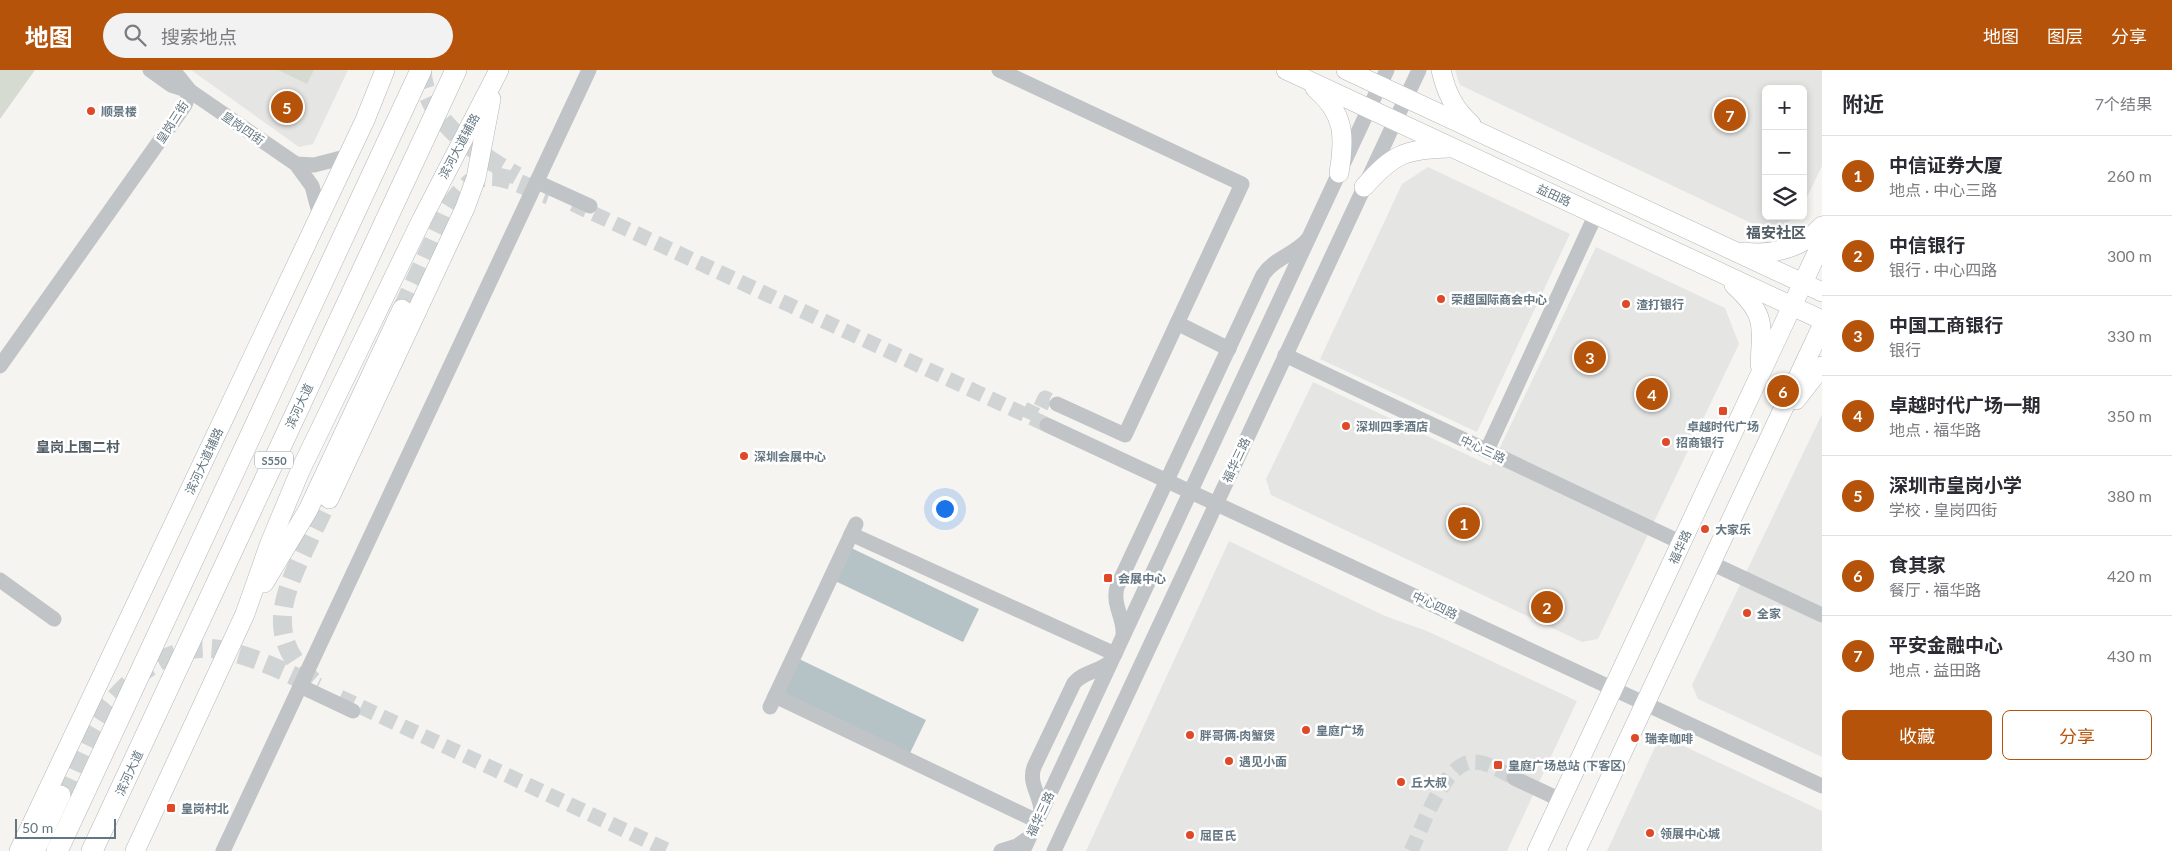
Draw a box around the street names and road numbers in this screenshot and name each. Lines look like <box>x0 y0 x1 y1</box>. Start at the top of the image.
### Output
street label: 皇岗三街 <box>153 98 191 146</box>
street label: 皇岗四街 <box>219 108 267 148</box>
street label: 滨河大道辅路 <box>435 111 483 181</box>
street label: 益田路 <box>1535 181 1573 209</box>
street label: 滨河大道 <box>282 381 316 431</box>
street label: 滨河大道辅路 <box>182 425 226 497</box>
street label: 中心三路 <box>1458 432 1508 466</box>
street label: 福华三路 <box>1219 435 1253 485</box>
road number: S550 <box>255 452 293 468</box>
street label: 福华路 <box>1666 528 1694 566</box>
street label: 中心四路 <box>1410 588 1460 622</box>
street label: 滨河大道 <box>112 748 146 798</box>
street label: 福华三路 <box>1023 789 1057 839</box>

